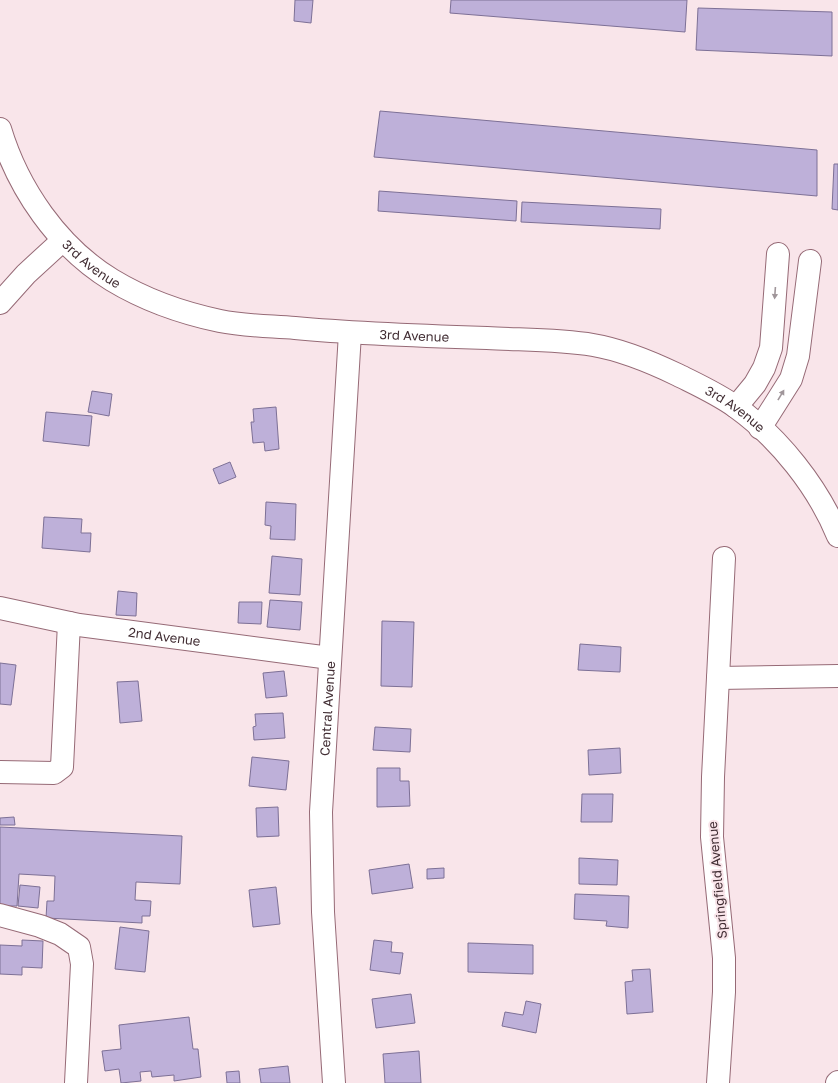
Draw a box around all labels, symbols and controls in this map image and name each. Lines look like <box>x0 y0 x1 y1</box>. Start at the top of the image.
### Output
street label: 3rd Avenue <box>59 236 124 291</box>
one-way arrow <box>771 287 778 299</box>
street label: 3rd Avenue <box>379 326 449 345</box>
street label: 3rd Avenue <box>703 382 768 435</box>
one-way arrow <box>777 390 785 400</box>
street label: 2nd Avenue <box>127 624 202 649</box>
street label: Central Avenue <box>316 661 338 757</box>
street label: Springfield Avenue <box>704 821 730 939</box>

